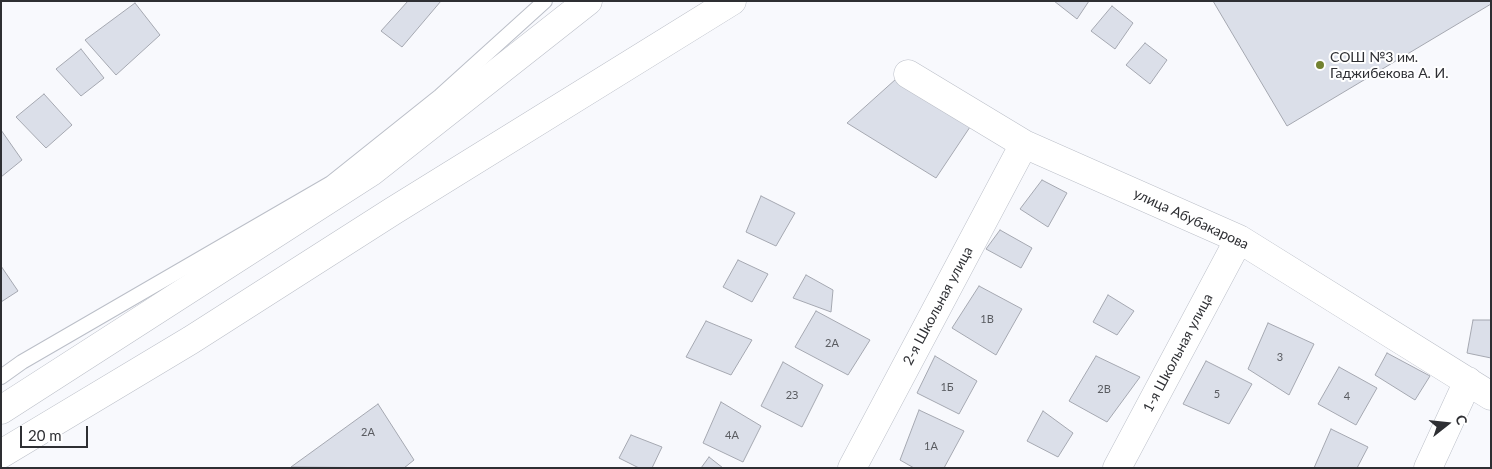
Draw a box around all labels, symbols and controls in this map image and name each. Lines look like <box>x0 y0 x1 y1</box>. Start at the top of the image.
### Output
place label: СОШ №3 им. Гаджибекова А. И. <box>1330 49 1448 82</box>
marker: СОШ №3 им. Гаджибекова А. И. <box>1314 59 1326 71</box>
street label: улица Абубакарова <box>1131 185 1251 253</box>
street label: 2-я Школьная улица <box>900 244 976 368</box>
street label: 1-я Школьная улица <box>1140 291 1216 415</box>
house number: 1В <box>980 312 994 326</box>
house number: 2А <box>825 336 839 350</box>
house number: 3 <box>1277 350 1283 364</box>
house number: 1Б <box>940 380 954 394</box>
house number: 2В <box>1097 382 1111 396</box>
house number: 5 <box>1214 387 1220 401</box>
house number: 2З <box>786 388 798 402</box>
house number: 4 <box>1344 389 1350 403</box>
north arrow <box>1422 399 1472 449</box>
text: С <box>1452 413 1471 427</box>
scale bar <box>22 416 90 448</box>
house number: 2А <box>361 425 375 439</box>
text: 20 m <box>28 426 62 444</box>
house number: 4А <box>725 428 739 442</box>
house number: 1А <box>924 439 938 453</box>

